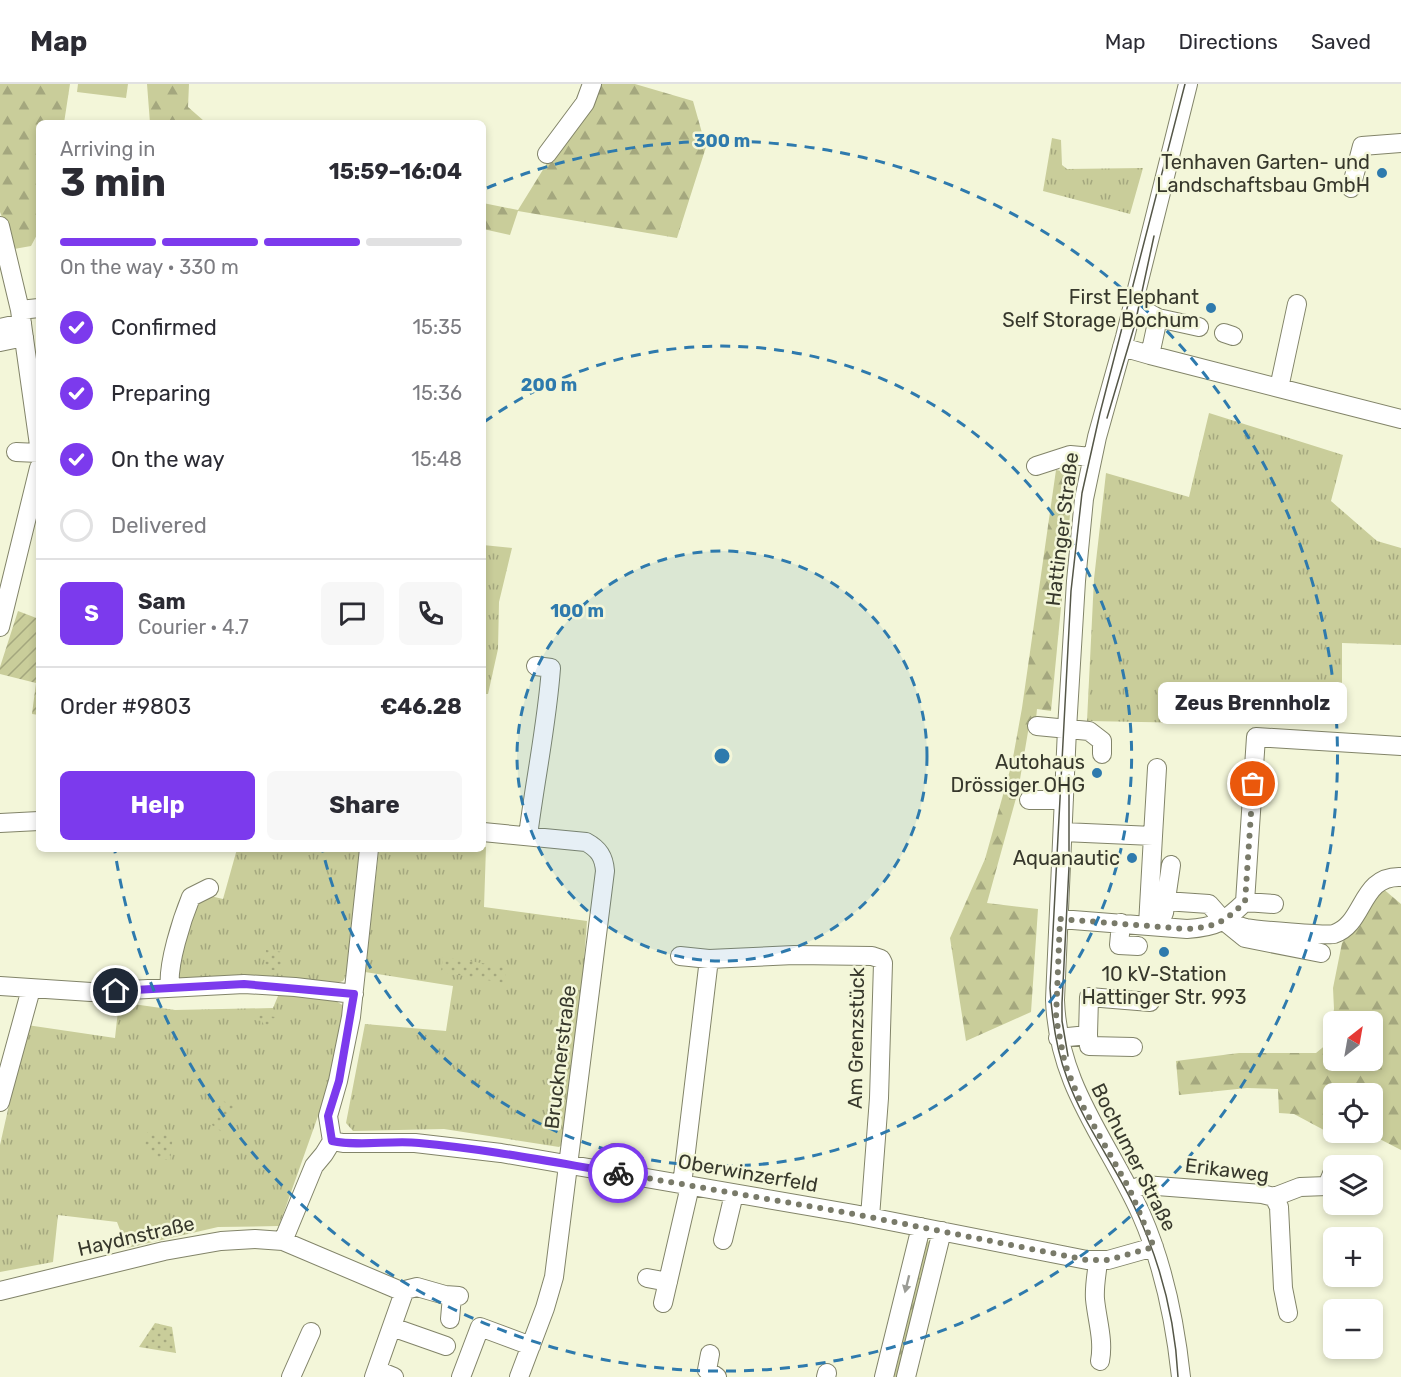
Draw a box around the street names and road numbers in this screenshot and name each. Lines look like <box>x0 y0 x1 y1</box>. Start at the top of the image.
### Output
street label: Hattinger Straße <box>1041 451 1083 607</box>
street label: Am Grenzstück <box>843 966 869 1109</box>
street label: Brucknerstraße <box>539 984 581 1130</box>
street label: Bochumer Straße <box>1086 1079 1182 1235</box>
street label: Oberwinzerfeld <box>676 1149 820 1197</box>
street label: Erikaweg <box>1184 1153 1270 1187</box>
street label: Haydnstraße <box>75 1211 197 1261</box>

